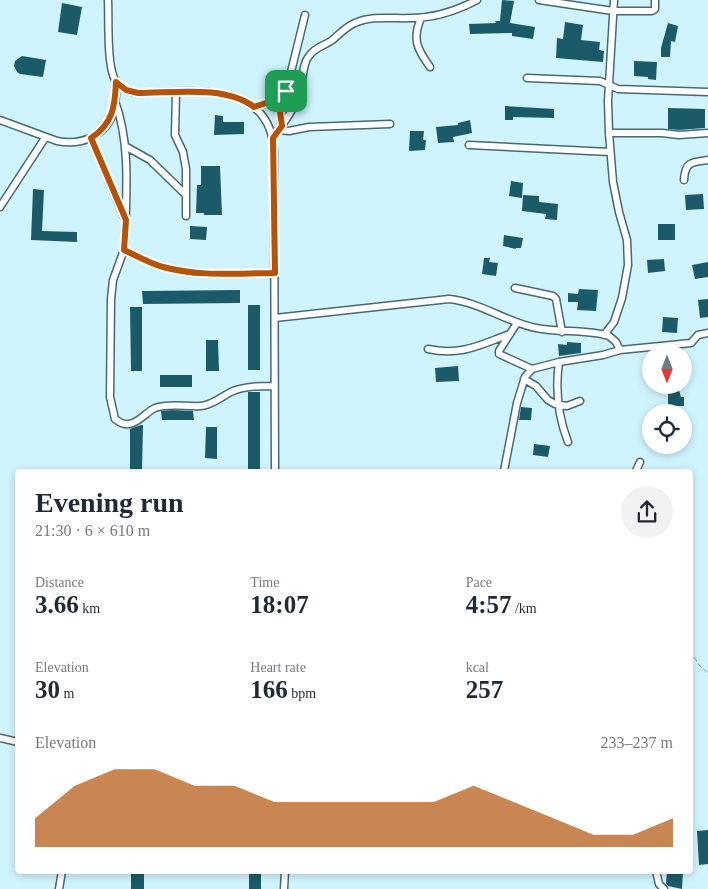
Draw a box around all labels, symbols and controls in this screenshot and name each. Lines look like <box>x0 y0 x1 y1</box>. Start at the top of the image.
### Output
pin <box>265 70 307 112</box>
icon: arrive <box>272 77 300 105</box>
north arrow <box>642 344 692 394</box>
map controls <box>642 344 692 454</box>
button: locate <box>642 404 692 454</box>
button: share <box>621 486 673 538</box>
text: Evening run <box>35 487 184 518</box>
text: 21:30 · 6 × 610 m <box>35 522 150 539</box>
text: Distance <box>35 575 84 590</box>
text: Time <box>250 575 279 590</box>
text: Pace <box>466 575 492 590</box>
text: 3.66 <box>35 591 79 618</box>
text: 18:07 <box>250 591 309 618</box>
text: 4:57 <box>466 591 511 618</box>
text: km <box>79 601 100 616</box>
text: /km <box>511 601 537 616</box>
text: Elevation <box>35 660 89 675</box>
text: Heart rate <box>250 660 306 675</box>
text: kcal <box>466 660 489 675</box>
text: 30 <box>35 676 60 703</box>
text: 166 <box>250 676 288 703</box>
text: 257 <box>466 676 503 703</box>
text: m <box>60 686 74 701</box>
text: bpm <box>288 686 316 701</box>
text: Elevation <box>35 734 96 751</box>
text: 233–237 m <box>601 734 673 751</box>

